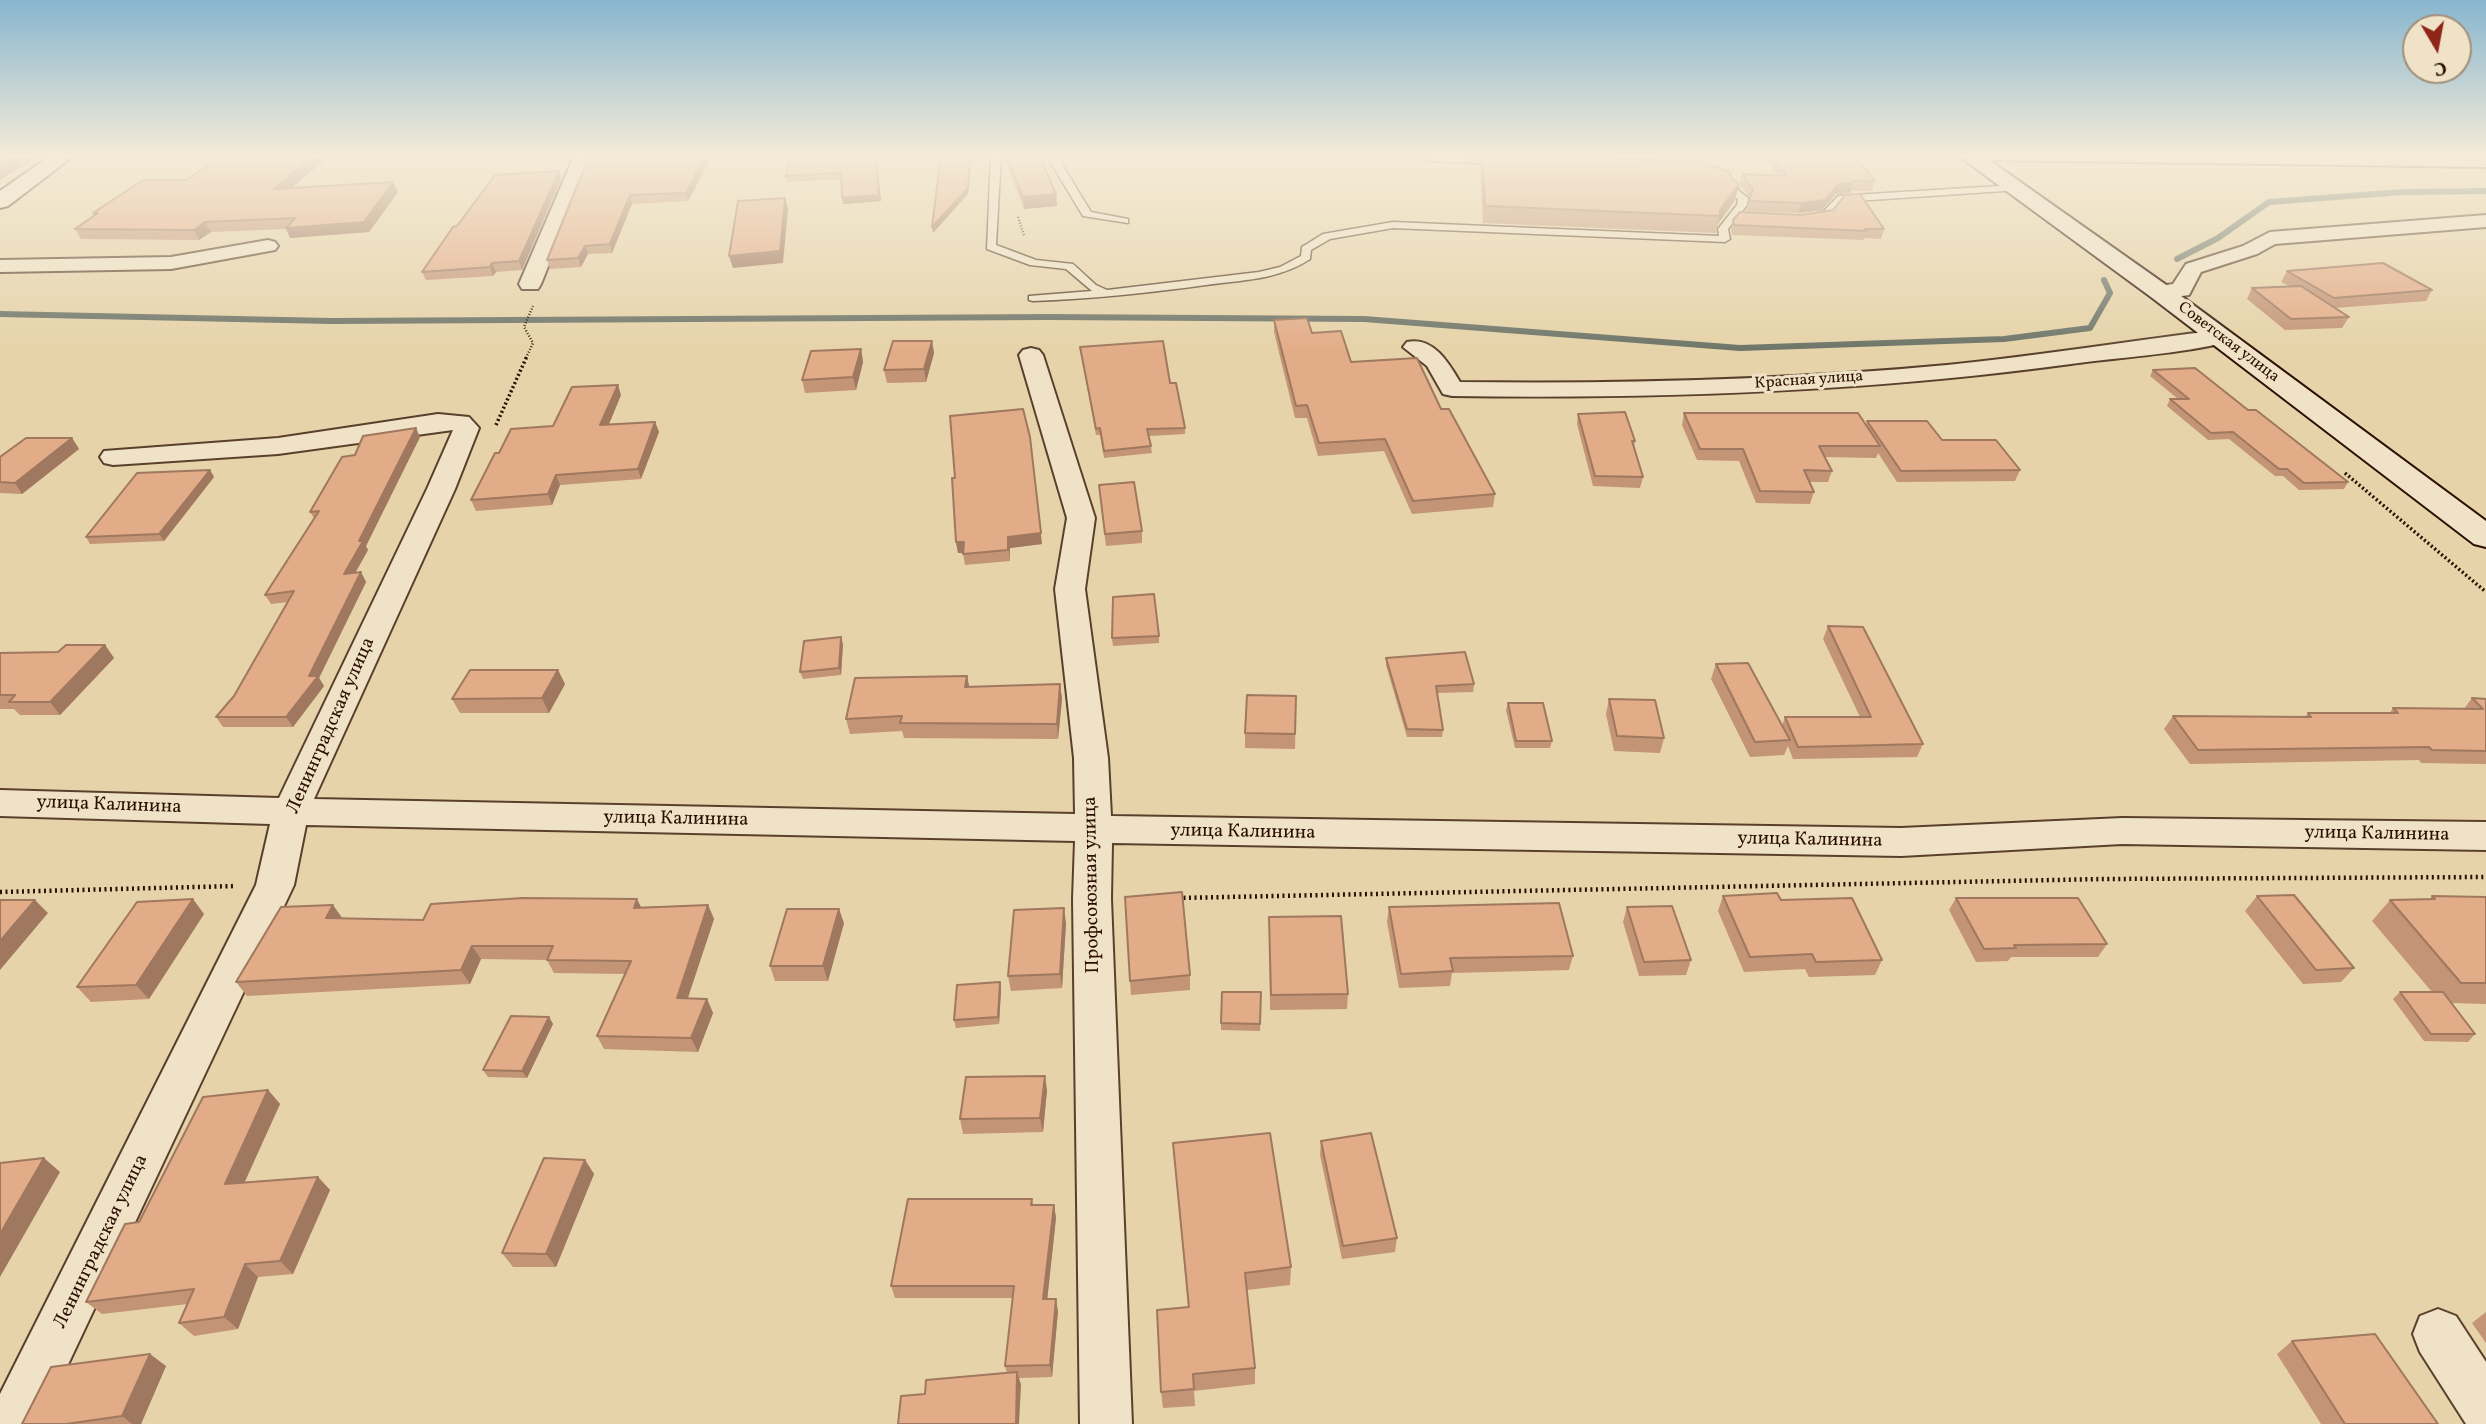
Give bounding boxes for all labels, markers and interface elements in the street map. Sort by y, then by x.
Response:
north arrow [2402,14,2472,84]
text: С [2432,54,2449,82]
street label: Советская улица [2173,299,2283,387]
street label: Красная улица [1754,368,1864,394]
street label: Ленинградская улица [283,634,381,818]
street label: улица Калинина [36,792,182,820]
street label: Профсоюзная улица [1080,796,1106,974]
street label: улица Калинина [603,807,749,833]
street label: улица Калинина [1170,820,1316,846]
street label: улица Калинина [2304,822,2450,848]
street label: улица Калинина [1737,828,1883,854]
street label: Ленинградская улица [50,1151,154,1333]

